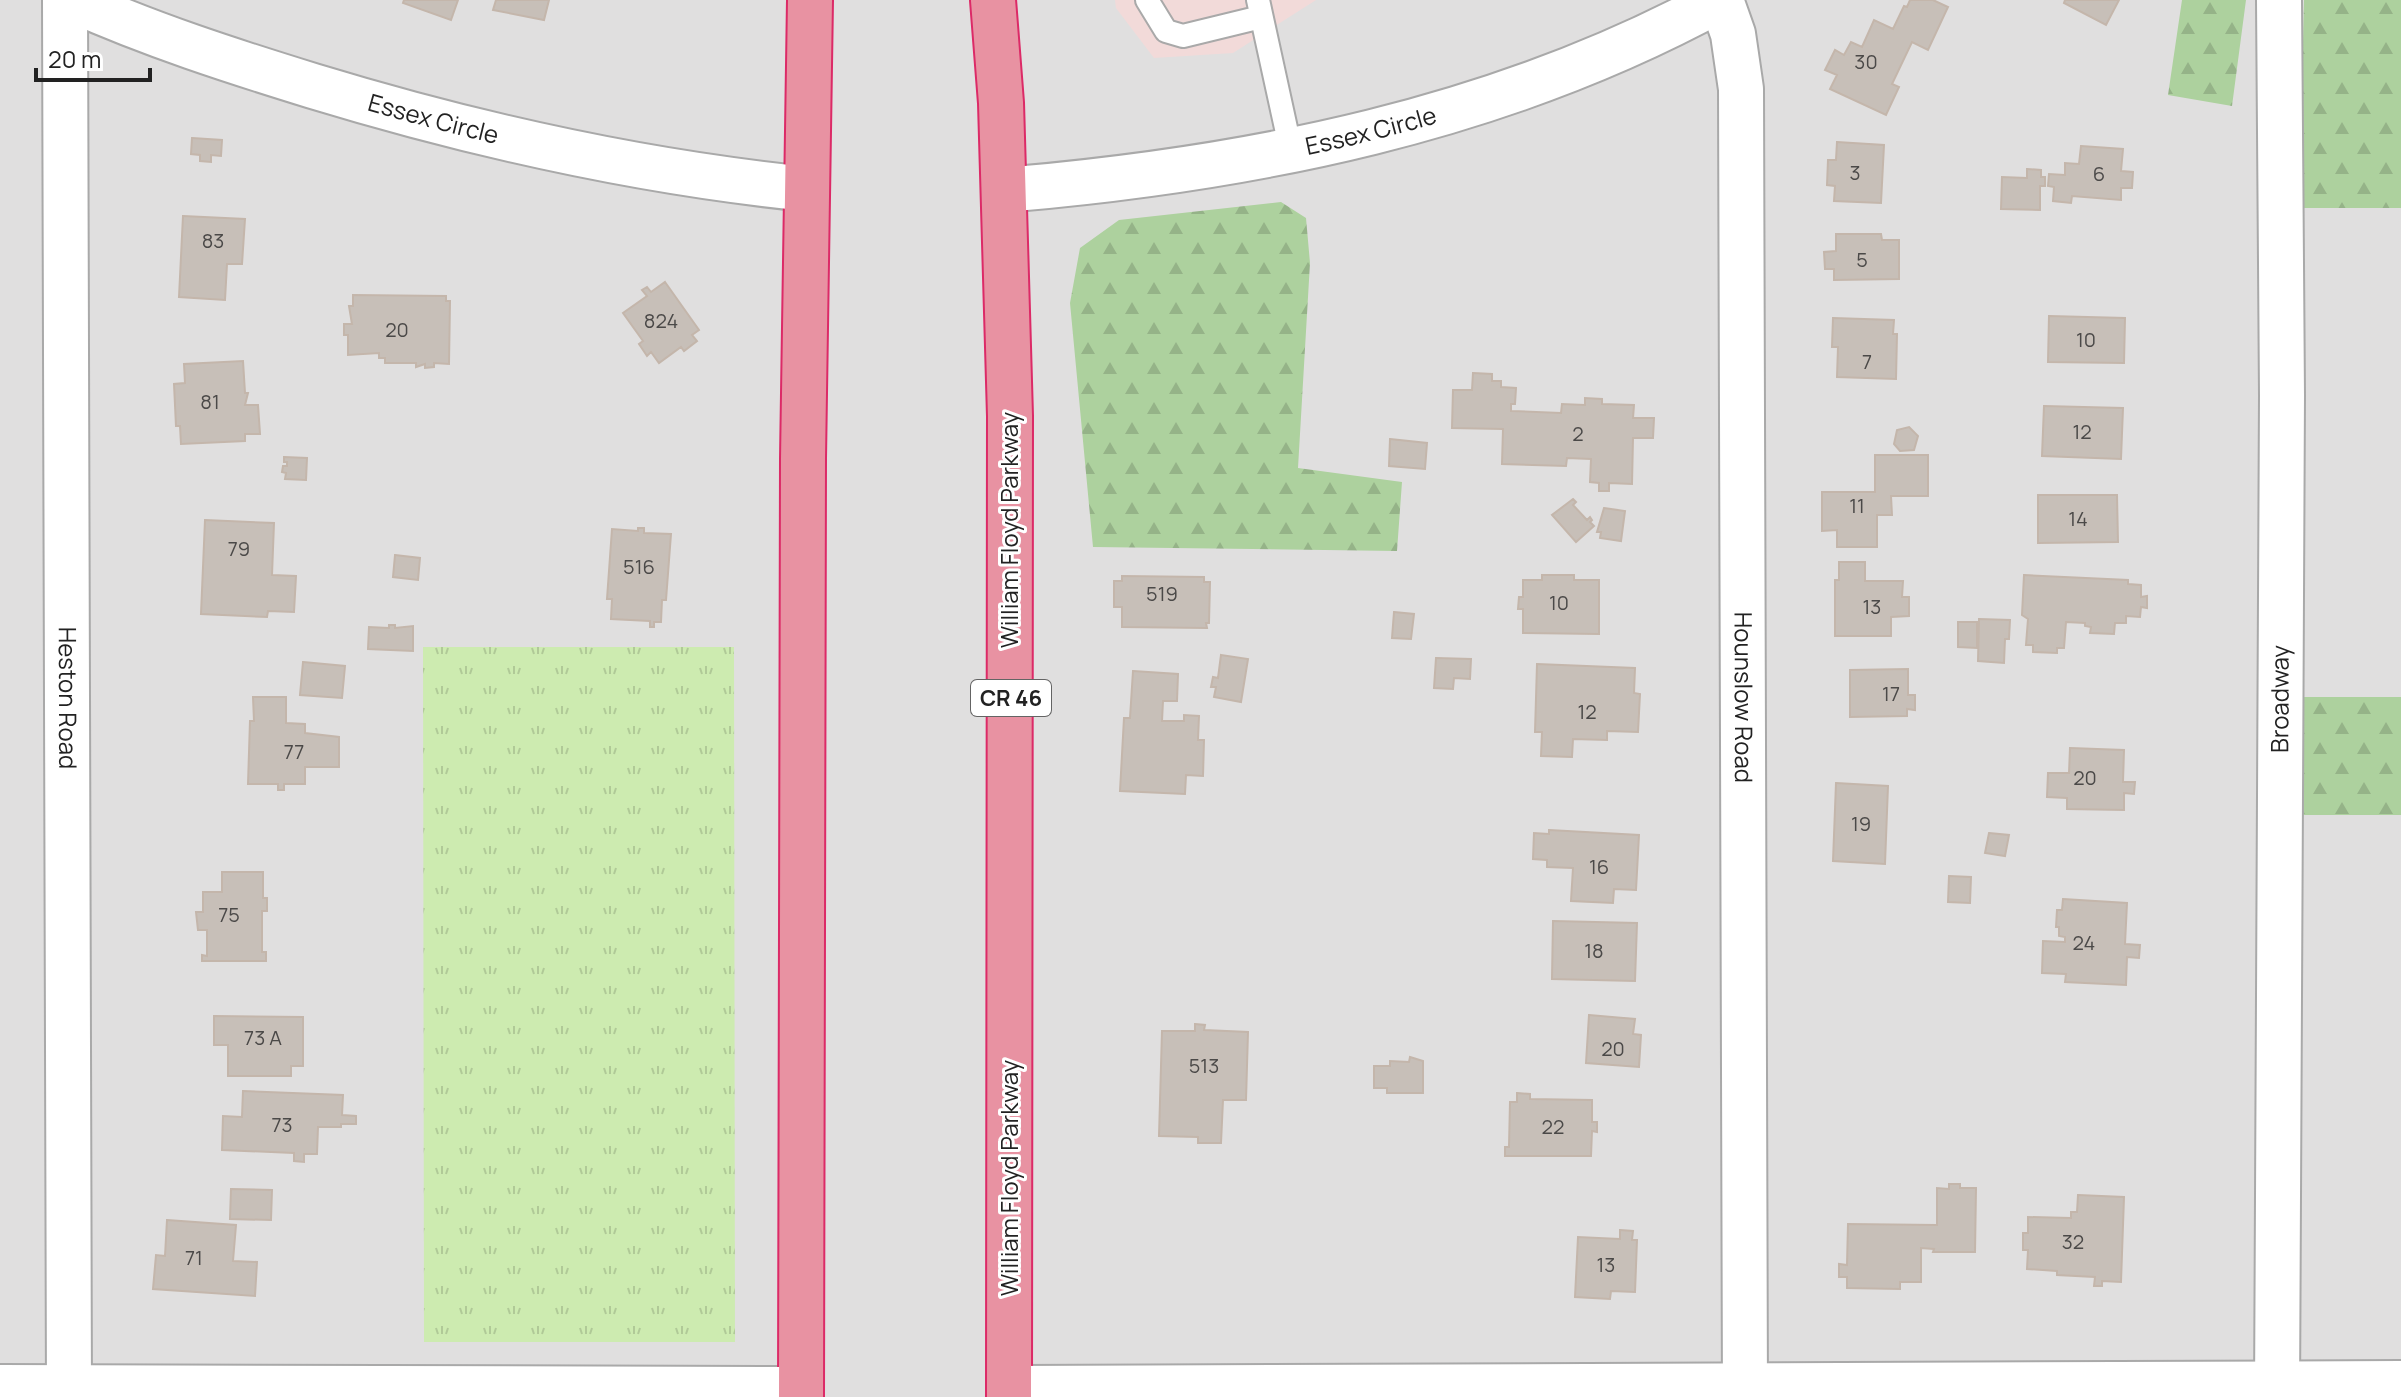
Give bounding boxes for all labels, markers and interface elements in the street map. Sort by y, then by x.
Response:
scale bar [36,32,150,82]
text: 20 m [48,42,101,75]
house number: 30 [1854,48,1878,75]
street label: Essex Circle [365,85,502,151]
street label: Essex Circle [1302,98,1440,162]
house number: 3 [1849,159,1861,186]
house number: 6 [2093,160,2105,187]
house number: 83 [202,227,224,254]
house number: 5 [1856,246,1868,273]
house number: 824 [644,307,678,334]
house number: 20 [385,316,409,343]
house number: 10 [2076,326,2096,353]
house number: 7 [1862,348,1872,375]
house number: 81 [200,388,220,415]
street label: William Floyd Parkway [992,412,1025,648]
house number: 12 [2072,418,2092,445]
house number: 2 [1572,420,1584,447]
house number: 11 [1849,492,1865,519]
house number: 14 [2068,505,2088,532]
house number: 79 [228,535,250,562]
house number: 516 [623,553,655,580]
house number: 519 [1146,580,1178,607]
house number: 10 [1549,589,1569,616]
house number: 13 [1863,593,1881,620]
street label: Hounslow Road [1728,612,1761,783]
street label: Heston Road [52,627,85,769]
street label: Broadway [2262,645,2296,753]
road number: CR 46 [971,680,1051,716]
house number: 17 [1882,680,1900,707]
house number: 12 [1577,698,1597,725]
house number: 77 [284,738,304,765]
house number: 20 [2073,764,2097,791]
house number: 19 [1851,810,1871,837]
house number: 16 [1589,853,1609,880]
house number: 75 [218,901,240,928]
house number: 24 [2073,929,2095,956]
house number: 18 [1584,937,1604,964]
house number: 73 A [244,1024,282,1051]
house number: 20 [1601,1035,1625,1062]
house number: 513 [1189,1052,1219,1079]
street label: William Floyd Parkway [992,1060,1025,1296]
house number: 73 [271,1111,293,1138]
house number: 22 [1542,1113,1564,1140]
house number: 32 [2062,1228,2084,1255]
house number: 71 [185,1244,203,1271]
house number: 13 [1597,1251,1615,1278]

